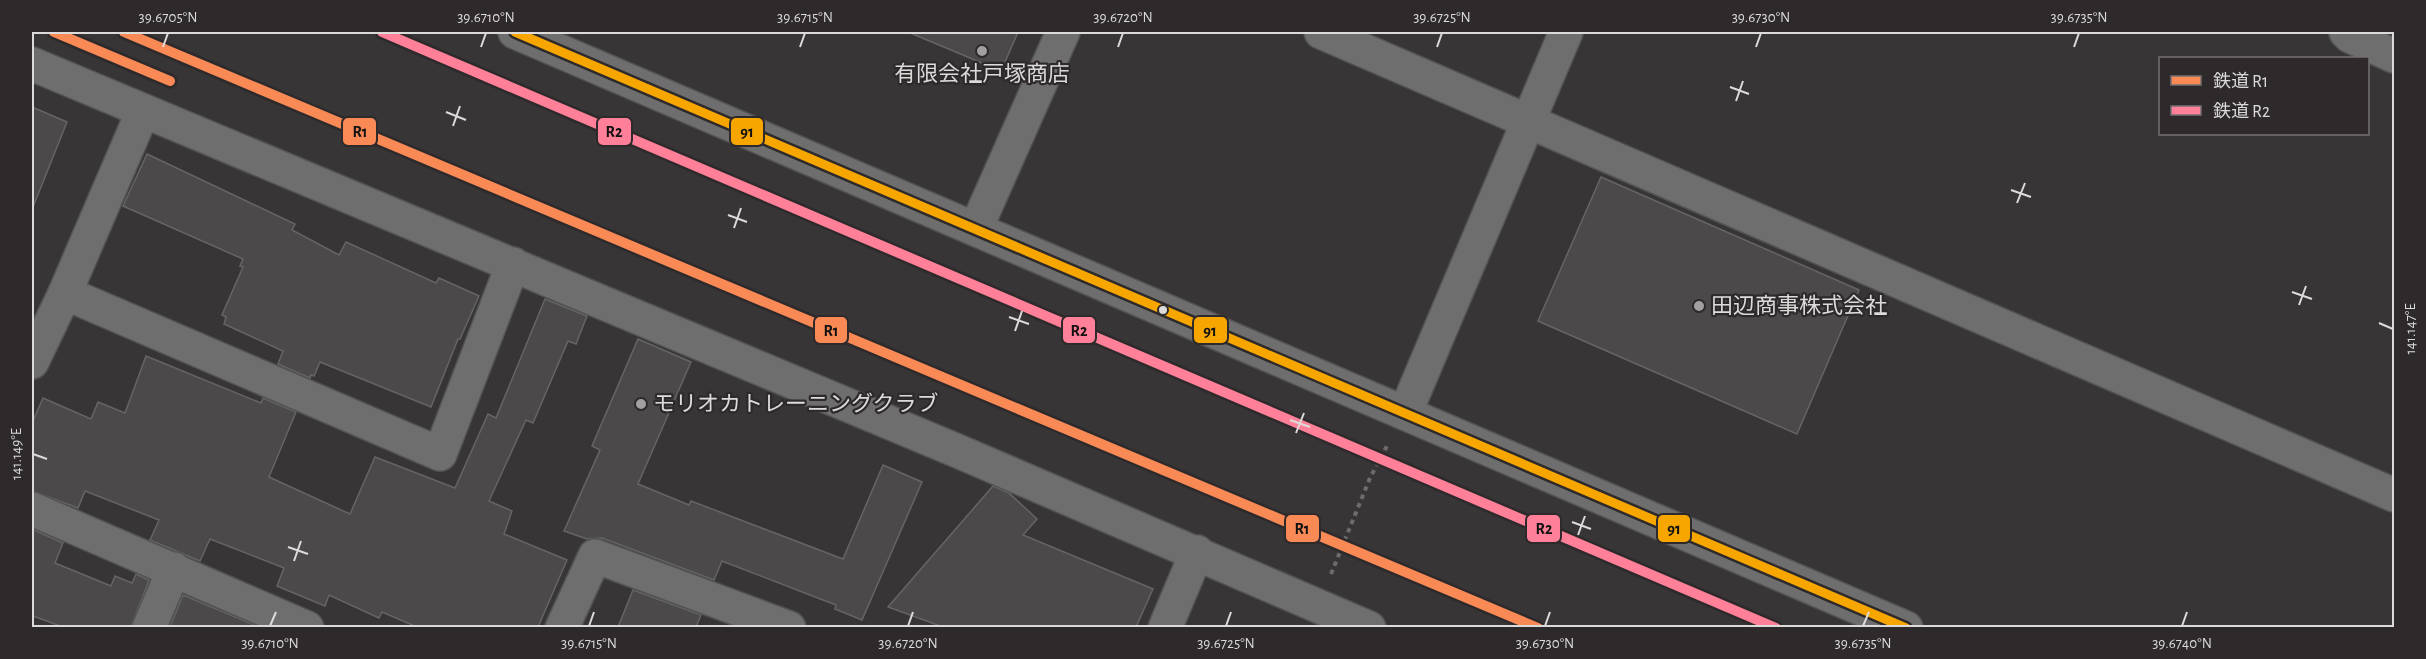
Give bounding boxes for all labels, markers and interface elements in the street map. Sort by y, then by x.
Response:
text: 39.6705°N [139,10,197,25]
text: 39.6710°N [457,10,515,25]
text: 39.6715°N [777,10,833,25]
text: 39.6720°N [1093,10,1153,25]
text: 39.6725°N [1413,10,1471,25]
text: 39.6730°N [1732,10,1790,25]
text: 39.6735°N [2050,10,2108,25]
marker: 有限会社戸塚商店 [975,44,989,58]
legend [2159,57,2369,135]
place label: 有限会社戸塚商店 [894,62,1070,85]
text: 鉄道 R1 [2213,71,2268,91]
text: 鉄道 R2 [2213,101,2270,121]
line badge: R1 [342,117,377,146]
line badge: R2 [597,117,632,146]
line badge: 91 [730,117,764,146]
text: R1 [352,124,368,140]
text: R2 [606,124,623,140]
text: 91 [740,124,754,140]
place label: 田辺商事株式会社 [1711,294,1887,317]
marker: 田辺商事株式会社 [1692,299,1706,313]
text: 141.147°E [2403,303,2418,355]
unlabelled marker [1157,304,1169,316]
line badge: R1 [814,316,848,344]
line badge: R2 [1062,316,1096,344]
line badge: 91 [1193,316,1228,344]
text: R1 [823,323,839,339]
text: R2 [1071,323,1088,339]
text: 91 [1203,323,1217,339]
place label: モリオカトレーニングクラブ [653,392,939,415]
marker: モリオカトレーニングクラブ [634,397,648,411]
text: 141.149°E [9,428,24,480]
line badge: R1 [1285,514,1320,543]
line badge: R2 [1526,514,1561,543]
line badge: 91 [1657,514,1691,543]
text: R1 [1294,521,1310,537]
text: R2 [1536,521,1553,537]
text: 91 [1667,521,1681,537]
text: 39.6710°N [241,636,299,651]
text: 39.6715°N [561,636,617,651]
text: 39.6720°N [878,636,938,651]
text: 39.6725°N [1197,636,1255,651]
text: 39.6730°N [1516,636,1574,651]
text: 39.6735°N [1834,636,1892,651]
text: 39.6740°N [2152,636,2212,651]

